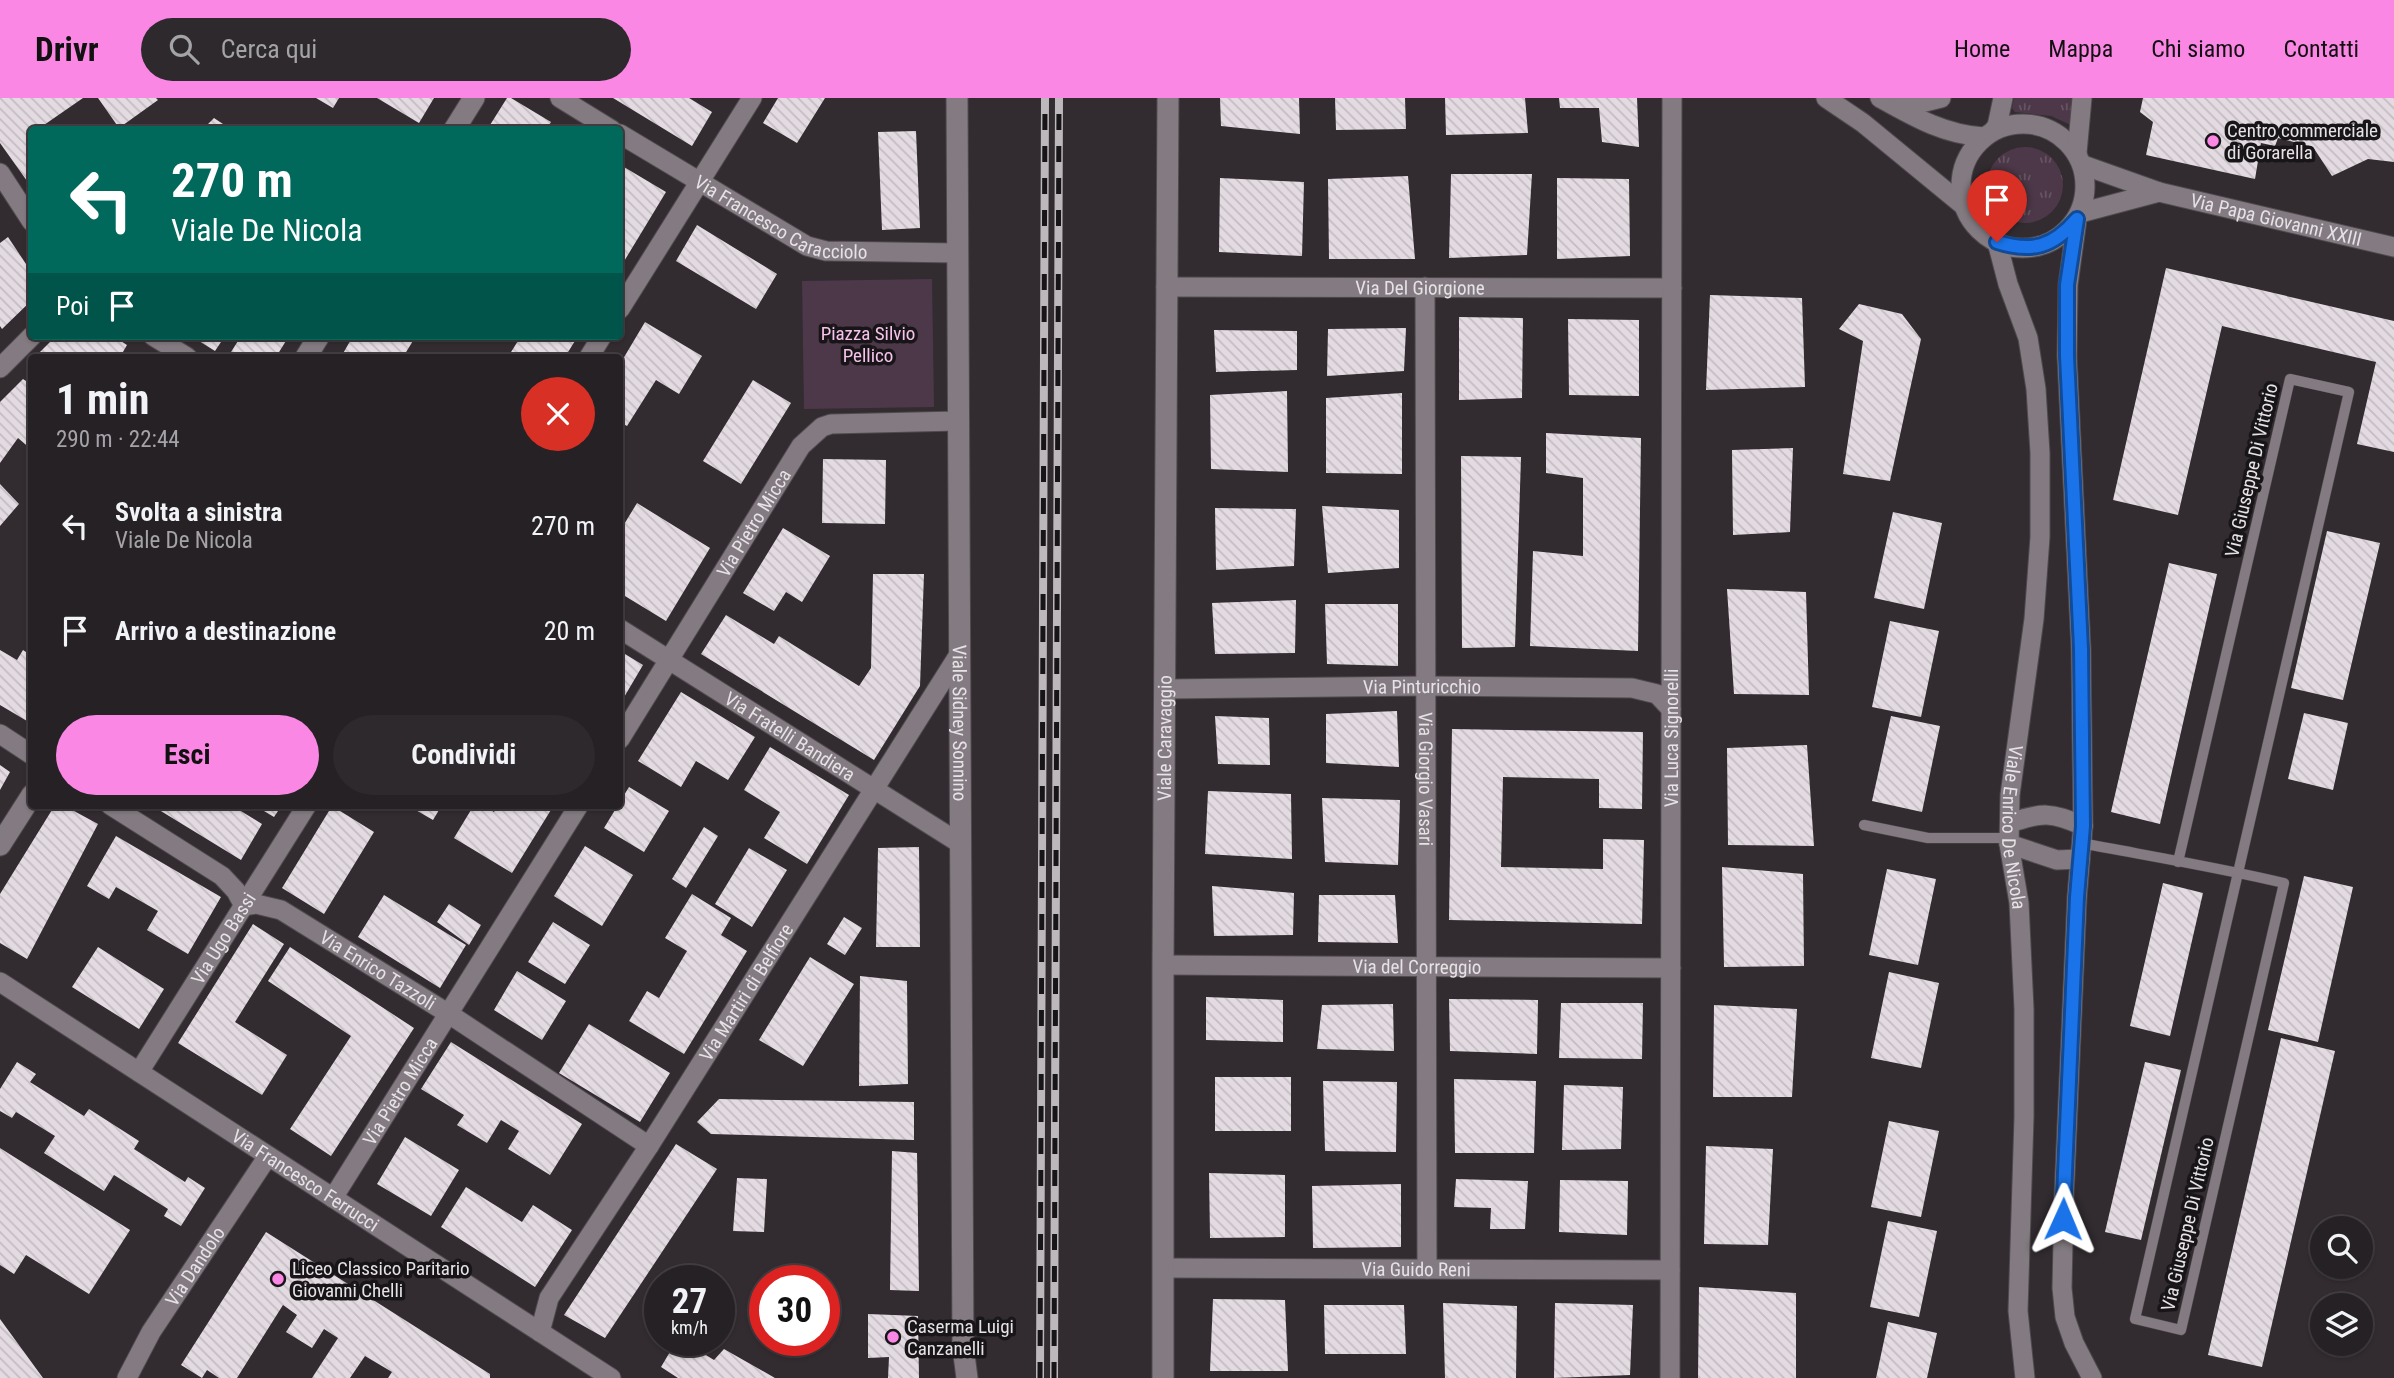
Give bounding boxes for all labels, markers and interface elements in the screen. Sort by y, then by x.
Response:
search box [141,18,631,81]
text: Drivr [35,30,99,69]
icon: search [165,30,203,68]
text: Cerca qui [221,34,317,64]
text: Home [1954,35,2010,63]
text: Mappa [2048,35,2113,63]
text: Chi siamo [2151,35,2245,63]
text: Contatti [2283,35,2359,63]
place label: Centro commerciale di Gorarella [2227,119,2378,164]
marker: Centro commerciale di Gorarella [2205,133,2221,149]
text: 270 m [171,152,293,209]
icon: left [56,154,147,245]
street label: Via Francesco Caracciolo [690,170,868,264]
pin [1967,170,2027,242]
icon: arrive [1978,181,2016,219]
street label: Via Papa Giovanni XXIII [2188,189,2364,251]
text: Viale De Nicola [171,211,363,249]
street label: Via Del Giorgione [1355,276,1485,300]
icon: arrive [103,287,141,325]
text: Poi [56,291,89,321]
park label: Piazza Silvio Pellico [821,322,915,367]
text: 1 min [56,375,149,424]
button: close [521,377,595,451]
street label: Via Giuseppe Di Vittorio [2220,381,2283,559]
text: 290 m · 22:44 [56,426,180,453]
street label: Via Pietro Micca [712,465,796,581]
text: Svolta a sinistra [115,497,282,527]
icon: left [56,507,94,545]
text: 270 m [531,511,595,541]
text: Viale De Nicola [115,527,253,554]
icon: arrive [56,612,94,650]
text: Arrivo a destinazione [115,616,336,646]
text: 20 m [544,616,595,646]
street label: Viale Sidney Sonnino [948,645,971,801]
street label: Via Luca Signorelli [1660,669,1683,807]
street label: Viale Caravaggio [1153,675,1177,801]
street label: Via Pinturicchio [1363,675,1481,699]
street label: Via Fratelli Bandiera [720,687,859,786]
street label: Via Giorgio Vasari [1414,712,1437,846]
button: Esci [56,715,319,795]
button: Condividi [333,715,595,795]
street label: Viale Enrico De Nicola [1997,744,2030,910]
street label: Via Ugo Bassi [186,889,261,989]
street label: Via Martiri di Belfiore [695,919,798,1065]
street label: Via Enrico Tazzoli [315,926,440,1015]
street label: Via del Correggio [1352,955,1482,979]
street label: Via Pietro Micca [358,1033,443,1150]
street label: Via Francesco Ferrucci [227,1124,383,1236]
street label: Via Giuseppe Di Vittorio [2156,1135,2219,1313]
position arrow [2026,1182,2100,1256]
map controls [2310,1216,2373,1356]
button: search [2310,1216,2373,1279]
street label: Via Dandolo [161,1222,230,1310]
place label: Liceo Classico Paritario Giovanni Chelli [292,1257,470,1302]
street label: Via Guido Reni [1361,1258,1471,1281]
speed limit sign: 30 [749,1265,840,1356]
marker: Liceo Classico Paritario Giovanni Chelli [270,1271,286,1287]
text: 27 [672,1281,707,1322]
button: layers [2310,1293,2373,1356]
place label: Caserma Luigi Canzanelli [907,1315,1014,1360]
text: km/h [671,1317,708,1338]
marker: Caserma Luigi Canzanelli [885,1329,901,1345]

